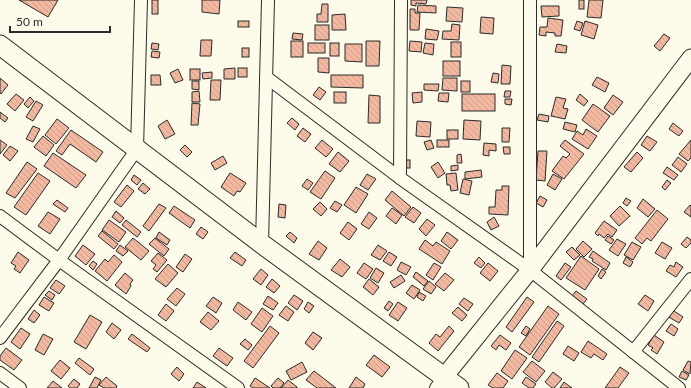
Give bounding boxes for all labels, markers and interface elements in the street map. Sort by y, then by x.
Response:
scale bar [10,8,110,34]
text: 50 m [16,14,43,29]

